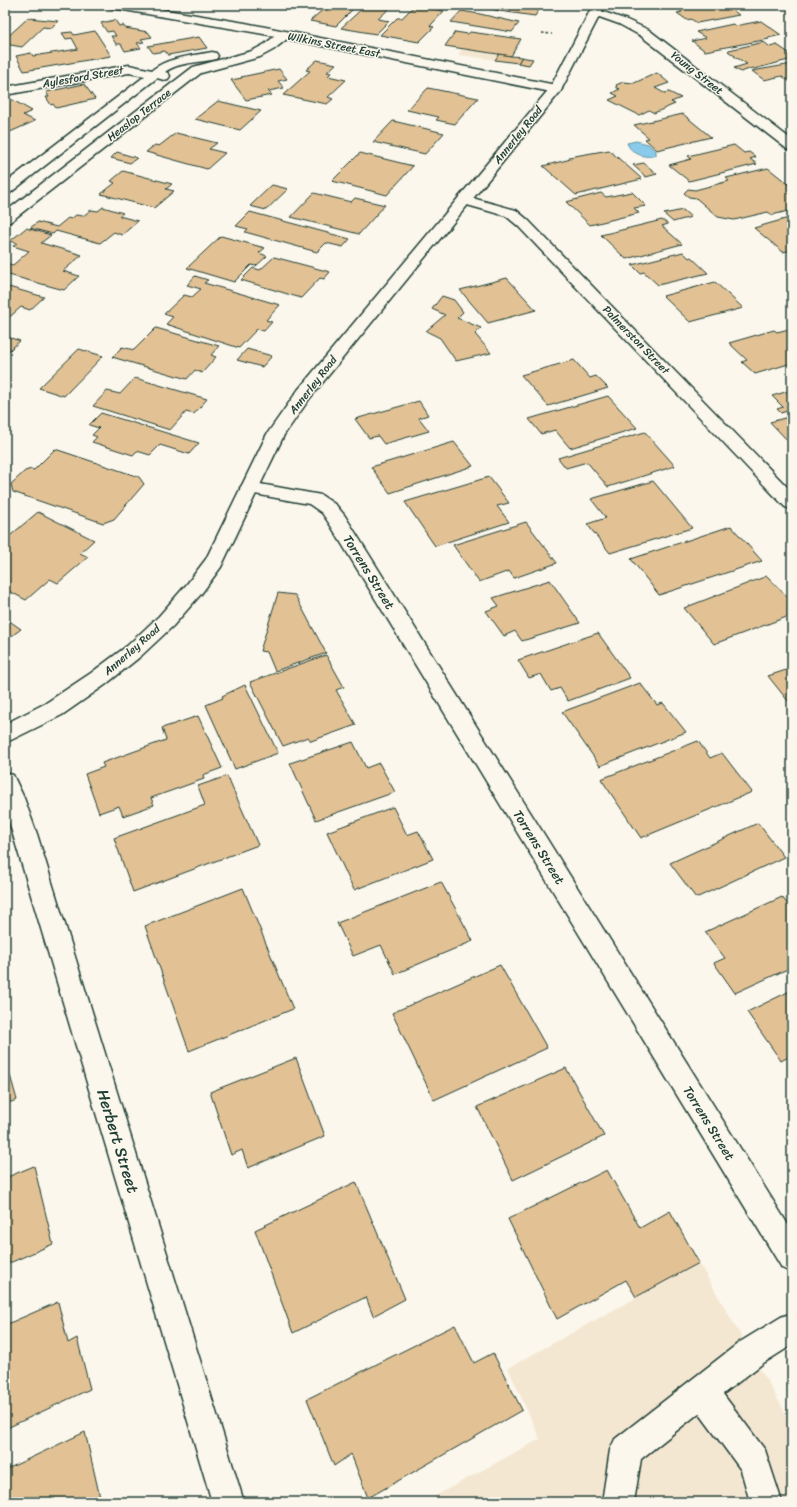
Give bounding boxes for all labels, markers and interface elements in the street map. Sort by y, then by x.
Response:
street label: Wilkins Street East [286,27,382,63]
street label: Young Street [666,46,728,100]
street label: Aylesford Street [40,60,125,94]
street label: Heaslop Terrace [103,83,176,146]
street label: Annerley Road [488,101,548,169]
street label: Palmerston Street [598,301,675,379]
street label: Annerley Road [283,351,343,419]
street label: Torrens Street [337,530,401,614]
street label: Annerley Road [99,619,166,681]
street label: Torrens Street [507,805,571,889]
street label: Torrens Street [677,1081,741,1165]
street label: Herbert Street [88,1085,148,1197]

